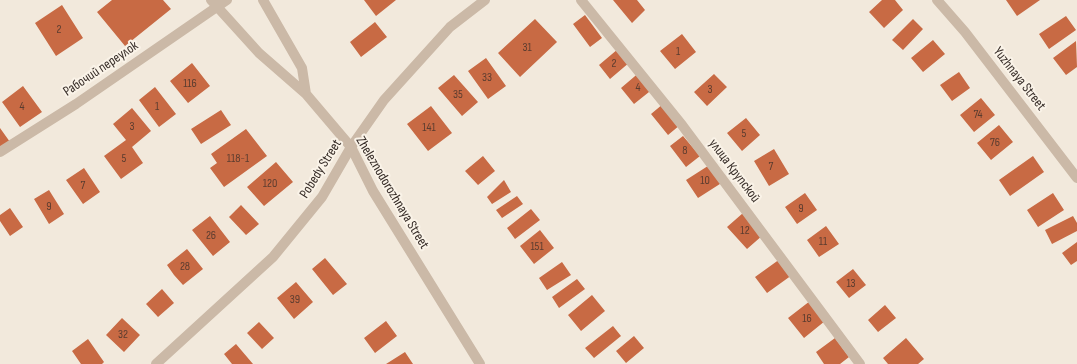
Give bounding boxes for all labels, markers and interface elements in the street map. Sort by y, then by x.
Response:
house number: 2 [57,23,61,37]
street label: Рабочий переулок [60,38,142,100]
house number: 31 [522,41,532,55]
street label: Yuzhnaya Street [989,44,1049,114]
house number: 1 [676,45,680,59]
house number: 2 [612,57,616,71]
house number: 33 [482,71,492,85]
house number: 116 [183,77,197,91]
house number: 4 [635,81,641,95]
house number: 3 [707,83,713,97]
house number: 35 [453,88,463,102]
house number: 4 [19,100,25,114]
house number: 1 [155,100,159,114]
house number: 74 [973,108,983,122]
house number: 3 [129,120,135,134]
house number: 141 [422,121,436,135]
house number: 5 [742,127,746,141]
street label: Zheleznodorozhnaya Street [352,134,432,252]
street label: Pobedy Street [296,136,346,202]
street label: улица Крупской [705,136,763,206]
house number: 76 [990,136,1000,150]
house number: 8 [682,144,688,158]
house number: 5 [122,152,126,166]
house number: 118-1 [227,152,249,166]
house number: 7 [769,160,773,174]
house number: 10 [700,174,710,188]
house number: 120 [263,177,277,191]
house number: 7 [81,179,85,193]
house number: 9 [46,200,52,214]
house number: 9 [798,202,804,216]
house number: 12 [740,224,750,238]
house number: 26 [206,229,216,243]
house number: 11 [819,235,827,249]
house number: 151 [530,240,544,254]
house number: 28 [180,260,190,274]
house number: 13 [846,277,856,291]
house number: 39 [290,293,300,307]
house number: 16 [802,312,812,326]
house number: 32 [118,328,128,342]

